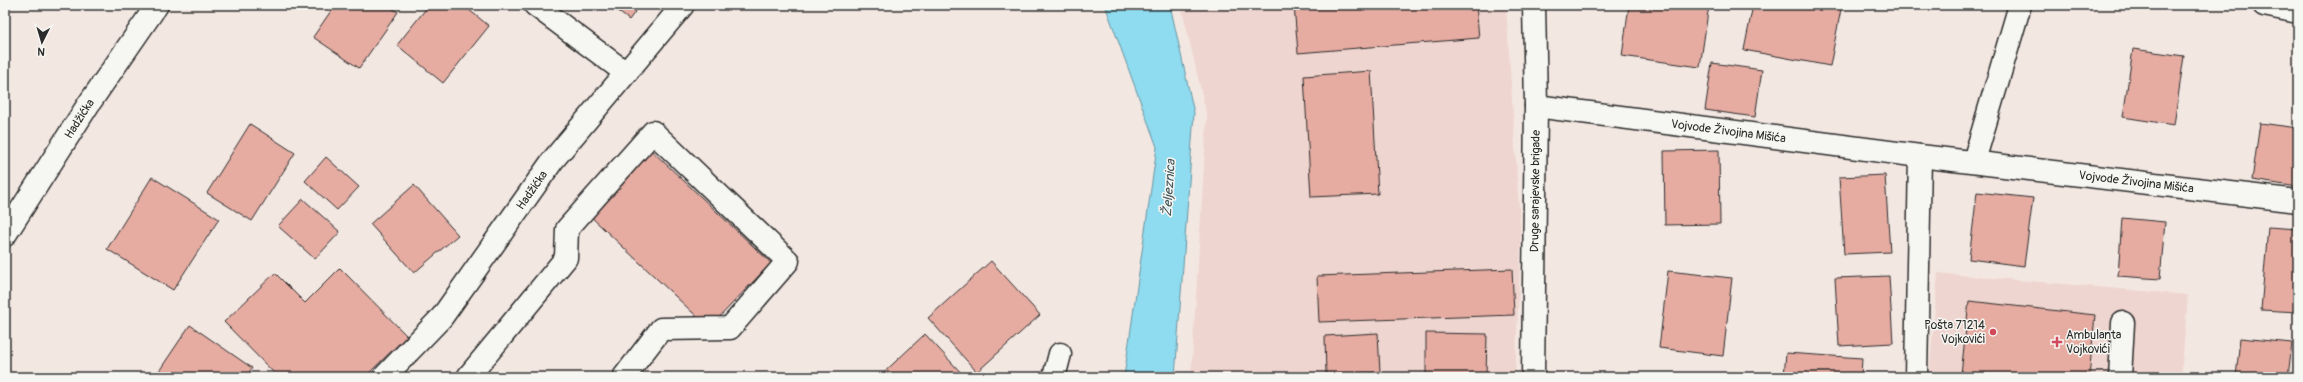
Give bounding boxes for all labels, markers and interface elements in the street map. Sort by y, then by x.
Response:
north arrow [22,22,62,62]
text: N [36,45,45,58]
street label: Hadžićka [61,96,98,141]
street label: Vojvode Živojina Mišića [1670,116,1787,146]
street label: Druge sarajevske brigade [1527,130,1543,252]
water label: Željeznica [1159,158,1179,217]
street label: Hadžićka [513,167,551,212]
street label: Vojvode Živojina Mišića [2078,167,2195,196]
place label: Pošta 71214 Vojkovići [1924,318,1985,347]
marker: Pošta 71214 Vojkovići [1988,327,1998,337]
place label: Ambulanta Vojkovići [2066,328,2122,357]
marker: Ambulanta Vojkovići [2051,336,2063,348]

